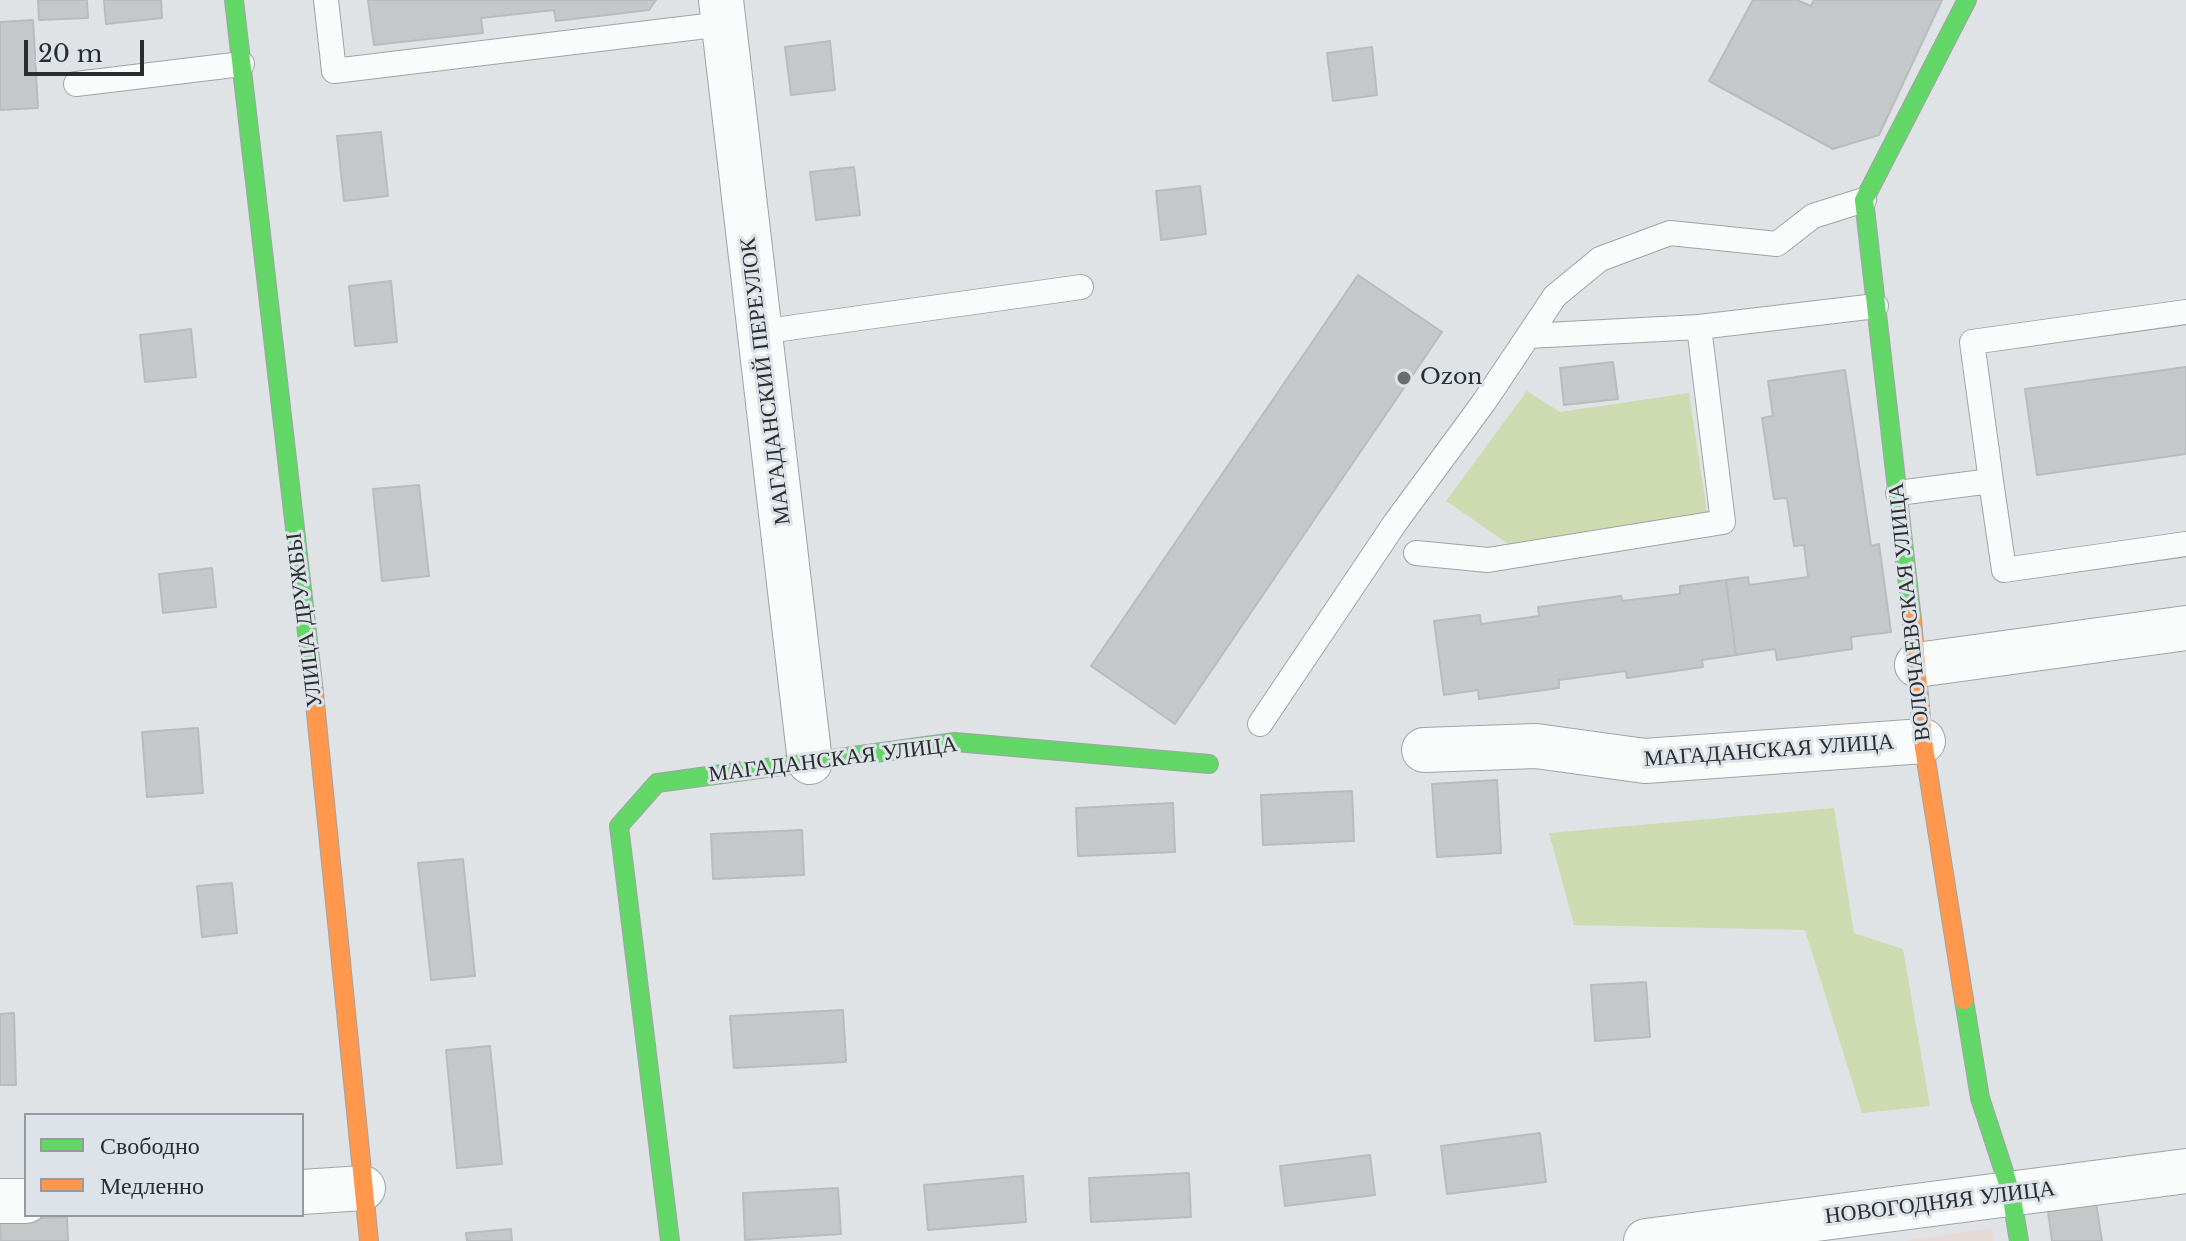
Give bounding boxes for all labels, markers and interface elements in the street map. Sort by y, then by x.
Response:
scale bar [28,24,148,74]
text: 20 m [38,39,103,68]
street label: МАГАДАНСКИЙ ПЕРЕУЛОК [735,236,797,526]
place label: Ozon [1420,365,1482,391]
marker: Ozon [1395,369,1413,387]
street label: ВОЛОЧАЕВСКАЯ УЛИЦА [1883,481,1937,743]
street label: УЛИЦА ДРУЖБЫ [281,531,329,709]
street label: МАГАДАНСКАЯ УЛИЦА [1643,729,1895,773]
street label: МАГАДАНСКАЯ УЛИЦА [707,732,959,788]
legend [24,1113,304,1217]
text: Свободно [100,1131,200,1160]
text: Медленно [100,1171,204,1200]
street label: НОВОГОДНЯЯ УЛИЦА [1823,1176,2057,1230]

